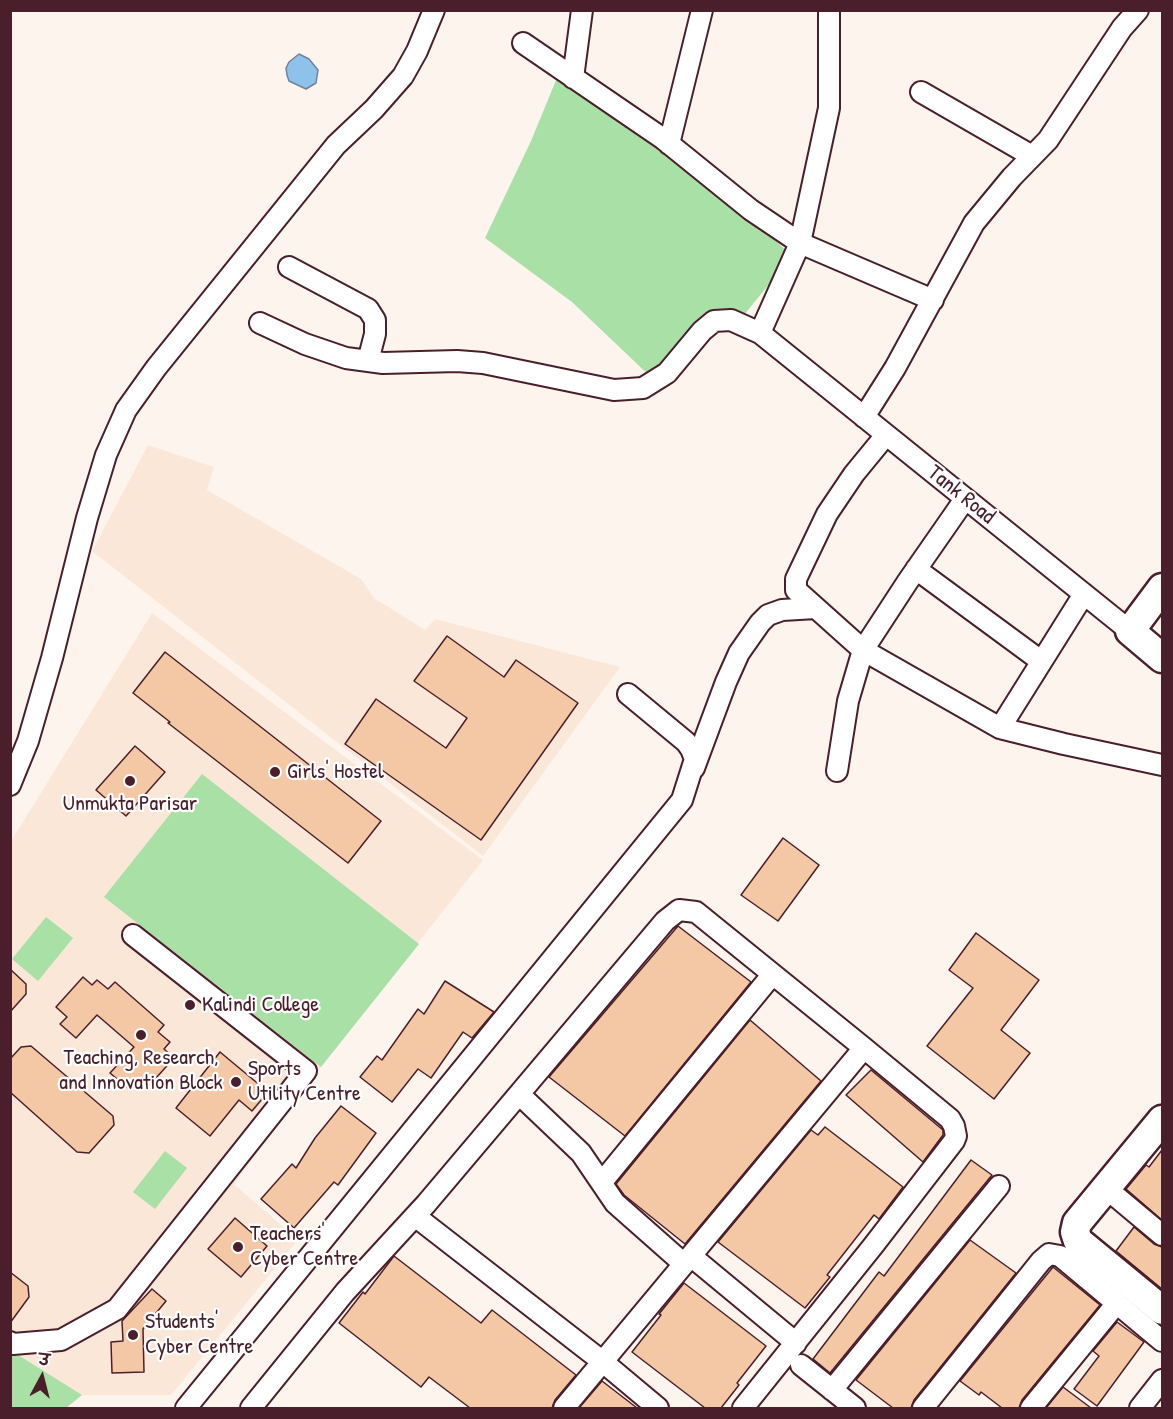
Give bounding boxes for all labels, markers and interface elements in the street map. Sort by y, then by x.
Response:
street label: Tank Road [922,460,1000,530]
place label: Girls' Hostel [287,759,384,785]
marker: Girls' Hostel [268,765,282,779]
marker: Unmukta Parisar [123,774,137,788]
place label: Unmukta Parisar [63,791,197,817]
place label: Kalindi College [202,992,319,1018]
marker: Kalindi College [183,998,197,1012]
marker: Teaching, Research, and Innovation Block [134,1028,148,1042]
place label: Teaching, Research, and Innovation Block [59,1045,223,1096]
place label: Sports Utility Centre [248,1056,361,1108]
marker: Sports Utility Centre [229,1075,243,1089]
place label: Teachers' Cyber Centre [250,1221,358,1272]
marker: Teachers' Cyber Centre [231,1240,245,1254]
place label: Students' Cyber Centre [145,1309,253,1360]
marker: Students' Cyber Centre [126,1328,140,1342]
north arrow [12,1347,72,1407]
text: उ [38,1348,51,1371]

